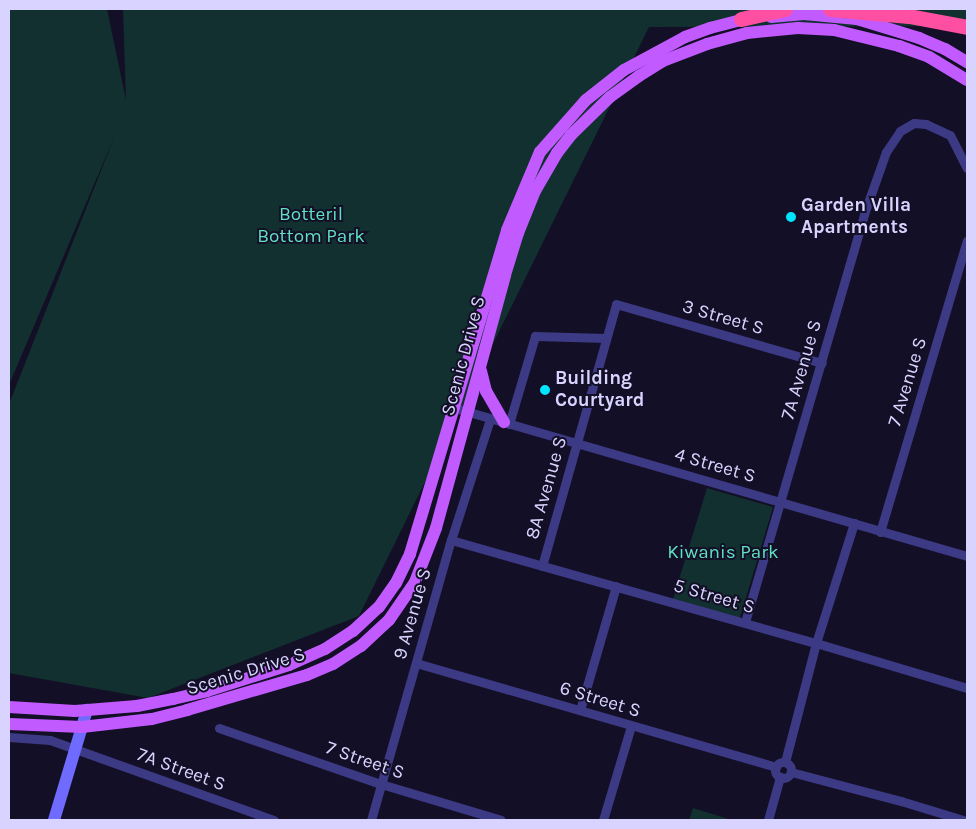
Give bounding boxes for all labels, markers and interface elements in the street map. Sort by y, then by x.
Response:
place label: Garden Villa Apartments [801,195,911,239]
park label: Botteril Bottom Park [257,204,365,248]
marker: Garden Villa Apartments [785,211,797,223]
street label: Scenic Drive S [437,294,491,418]
street label: 3 Street S [680,295,766,341]
street label: 7A Avenue S [777,317,827,423]
street label: 7 Avenue S [884,335,932,429]
place label: Building Courtyard [555,368,644,412]
marker: Building Courtyard [539,384,551,396]
street label: 8A Avenue S [521,434,573,542]
street label: 4 Street S [672,444,758,488]
park label: Kiwanis Park [667,542,779,564]
street label: 9 Avenue S [389,566,437,662]
street label: 5 Street S [671,575,757,619]
street label: Scenic Drive S [184,643,308,701]
street label: 6 Street S [557,677,643,723]
street label: 7 Street S [323,737,407,785]
street label: 7A Street S [134,743,228,797]

